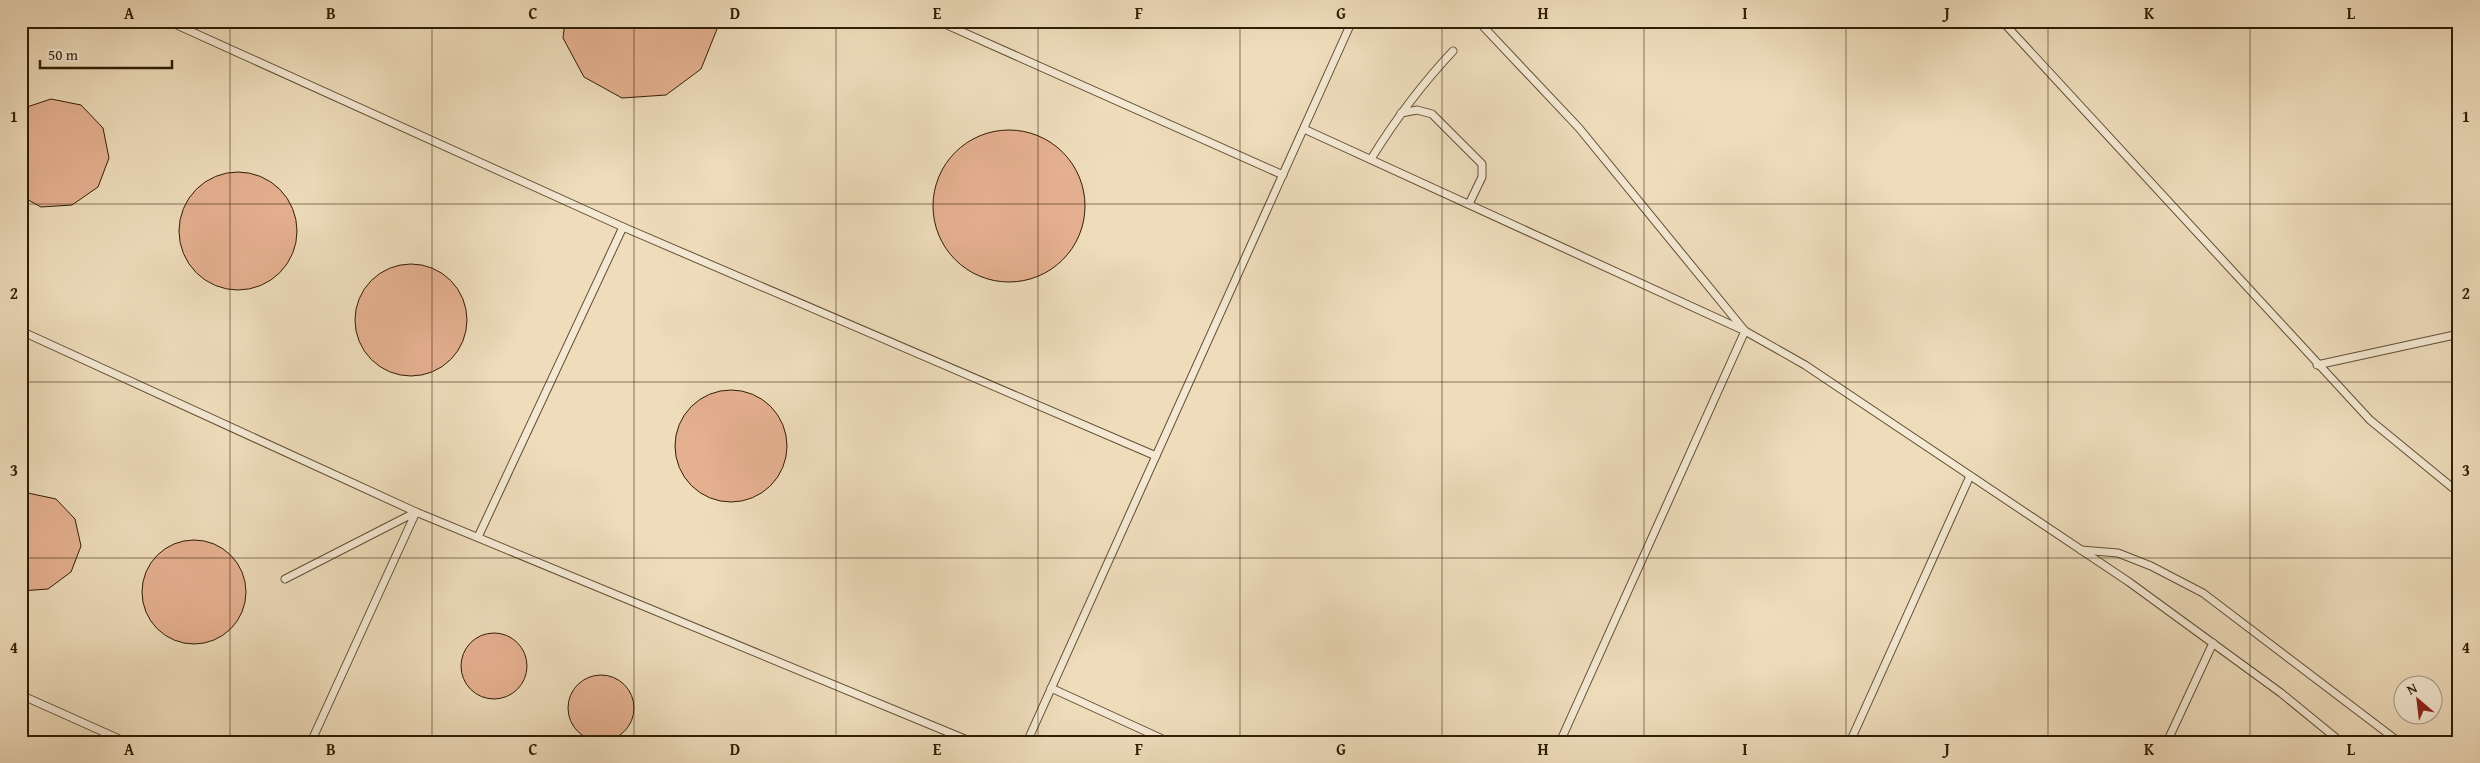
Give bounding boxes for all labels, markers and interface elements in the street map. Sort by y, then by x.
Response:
text: A [124,1,135,25]
text: B [326,1,336,25]
text: C [528,1,538,25]
text: D [730,1,740,25]
text: E [933,1,942,25]
text: F [1135,1,1143,25]
text: G [1336,1,1346,25]
text: H [1537,1,1549,25]
text: I [1742,1,1748,25]
text: J [1941,1,1950,25]
text: K [2144,1,2155,25]
text: L [2347,1,2356,25]
scale bar [40,38,172,70]
text: 50 m [48,44,79,65]
text: 1 [10,104,18,128]
text: 1 [2462,104,2470,128]
text: 2 [10,281,18,305]
text: 2 [2462,281,2470,305]
text: 3 [10,458,18,482]
text: 3 [2462,458,2470,482]
text: 4 [10,635,18,659]
text: 4 [2462,635,2470,659]
north arrow [2392,676,2442,726]
text: N [2403,677,2421,700]
text: A [124,737,135,761]
text: B [326,737,336,761]
text: C [528,737,538,761]
text: D [730,737,740,761]
text: E [933,737,942,761]
text: F [1135,737,1143,761]
text: G [1336,737,1346,761]
text: H [1537,737,1549,761]
text: I [1742,737,1748,761]
text: J [1941,737,1950,761]
text: K [2144,737,2155,761]
text: L [2347,737,2356,761]

